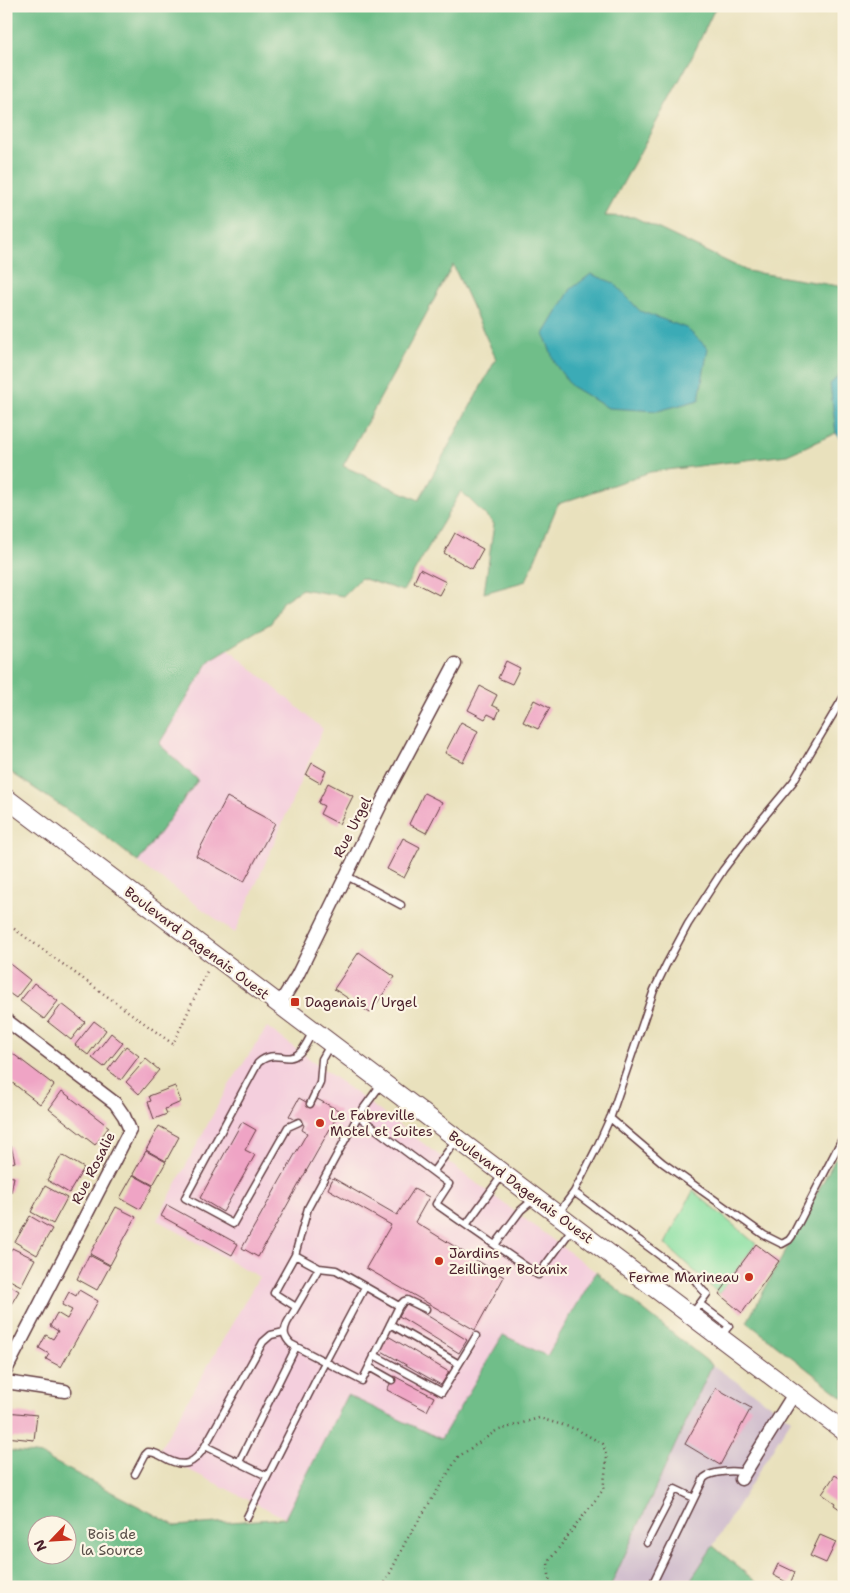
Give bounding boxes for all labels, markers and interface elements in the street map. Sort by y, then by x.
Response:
street label: Rue Urgel [329,793,375,860]
street label: Boulevard Dagenais Ouest [121,883,273,1003]
place label: Dagenais / Urgel [305,993,418,1011]
marker: Dagenais / Urgel [289,996,301,1008]
place label: Le Fabreville Motel et Suites [330,1106,433,1140]
marker: Le Fabreville Motel et Suites [314,1117,326,1129]
street label: Boulevard Dagenais Ouest [445,1127,597,1247]
street label: Rue Rosalie [67,1129,119,1207]
place label: Jardins Zeillinger Botanix [449,1244,567,1278]
marker: Jardins Zeillinger Botanix [433,1255,445,1267]
place label: Ferme Marineau [629,1268,739,1286]
marker: Ferme Marineau [743,1271,755,1283]
north arrow [28,1516,78,1566]
park label: Bois de la Source [81,1525,143,1559]
text: N [30,1537,51,1554]

